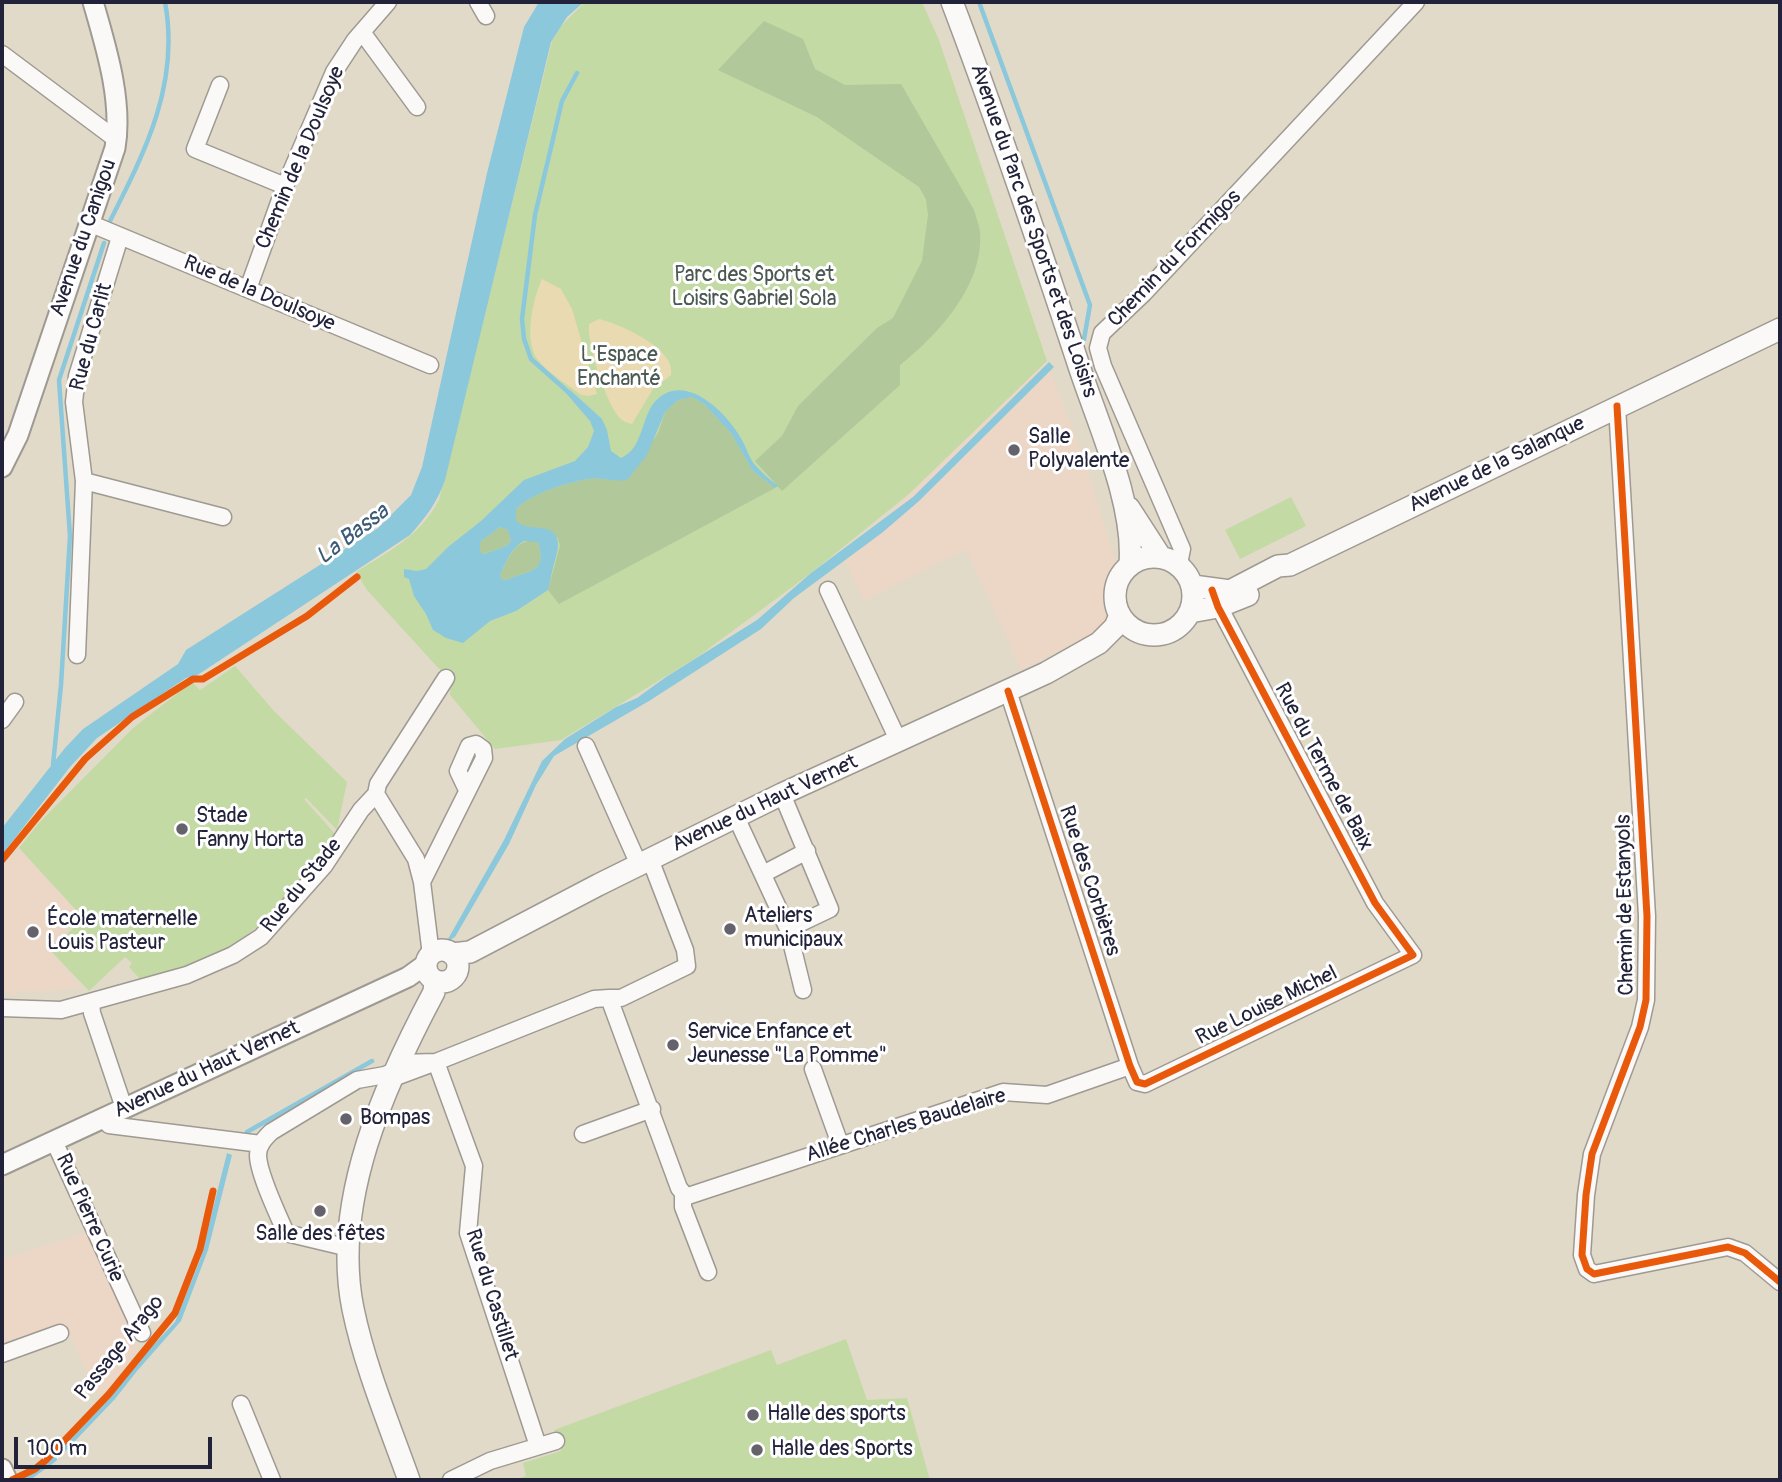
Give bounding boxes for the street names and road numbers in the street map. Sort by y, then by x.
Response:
street label: Avenue du Parc des Sports et des Loisirs [964,61,1102,401]
street label: Chemin de la Doulsoye [251,63,351,253]
street label: Avenue du Canigou [45,156,123,320]
street label: Chemin du Formigos [1103,185,1247,333]
street label: Rue de la Doulsoye [179,251,339,337]
street label: Rue du Carlit [66,280,118,394]
street label: Avenue de la Salanque [1405,411,1589,519]
street label: Rue du Terme de Baix [1268,679,1378,855]
street label: Avenue du Haut Vernet [668,750,862,858]
street label: Rue des Corbières [1053,803,1125,959]
street label: Chemin de Estanyols [1612,814,1640,996]
street label: Rue du Stade [256,834,348,938]
street label: Rue Louise Michel [1192,961,1342,1051]
street label: Avenue du Haut Vernet [110,1016,304,1124]
street label: Allée Charles Baudelaire [803,1084,1009,1168]
street label: Rue Pierre Curie [49,1150,129,1286]
street label: Rue du Castillet [459,1226,523,1364]
street label: Passage Arago [70,1291,170,1405]

